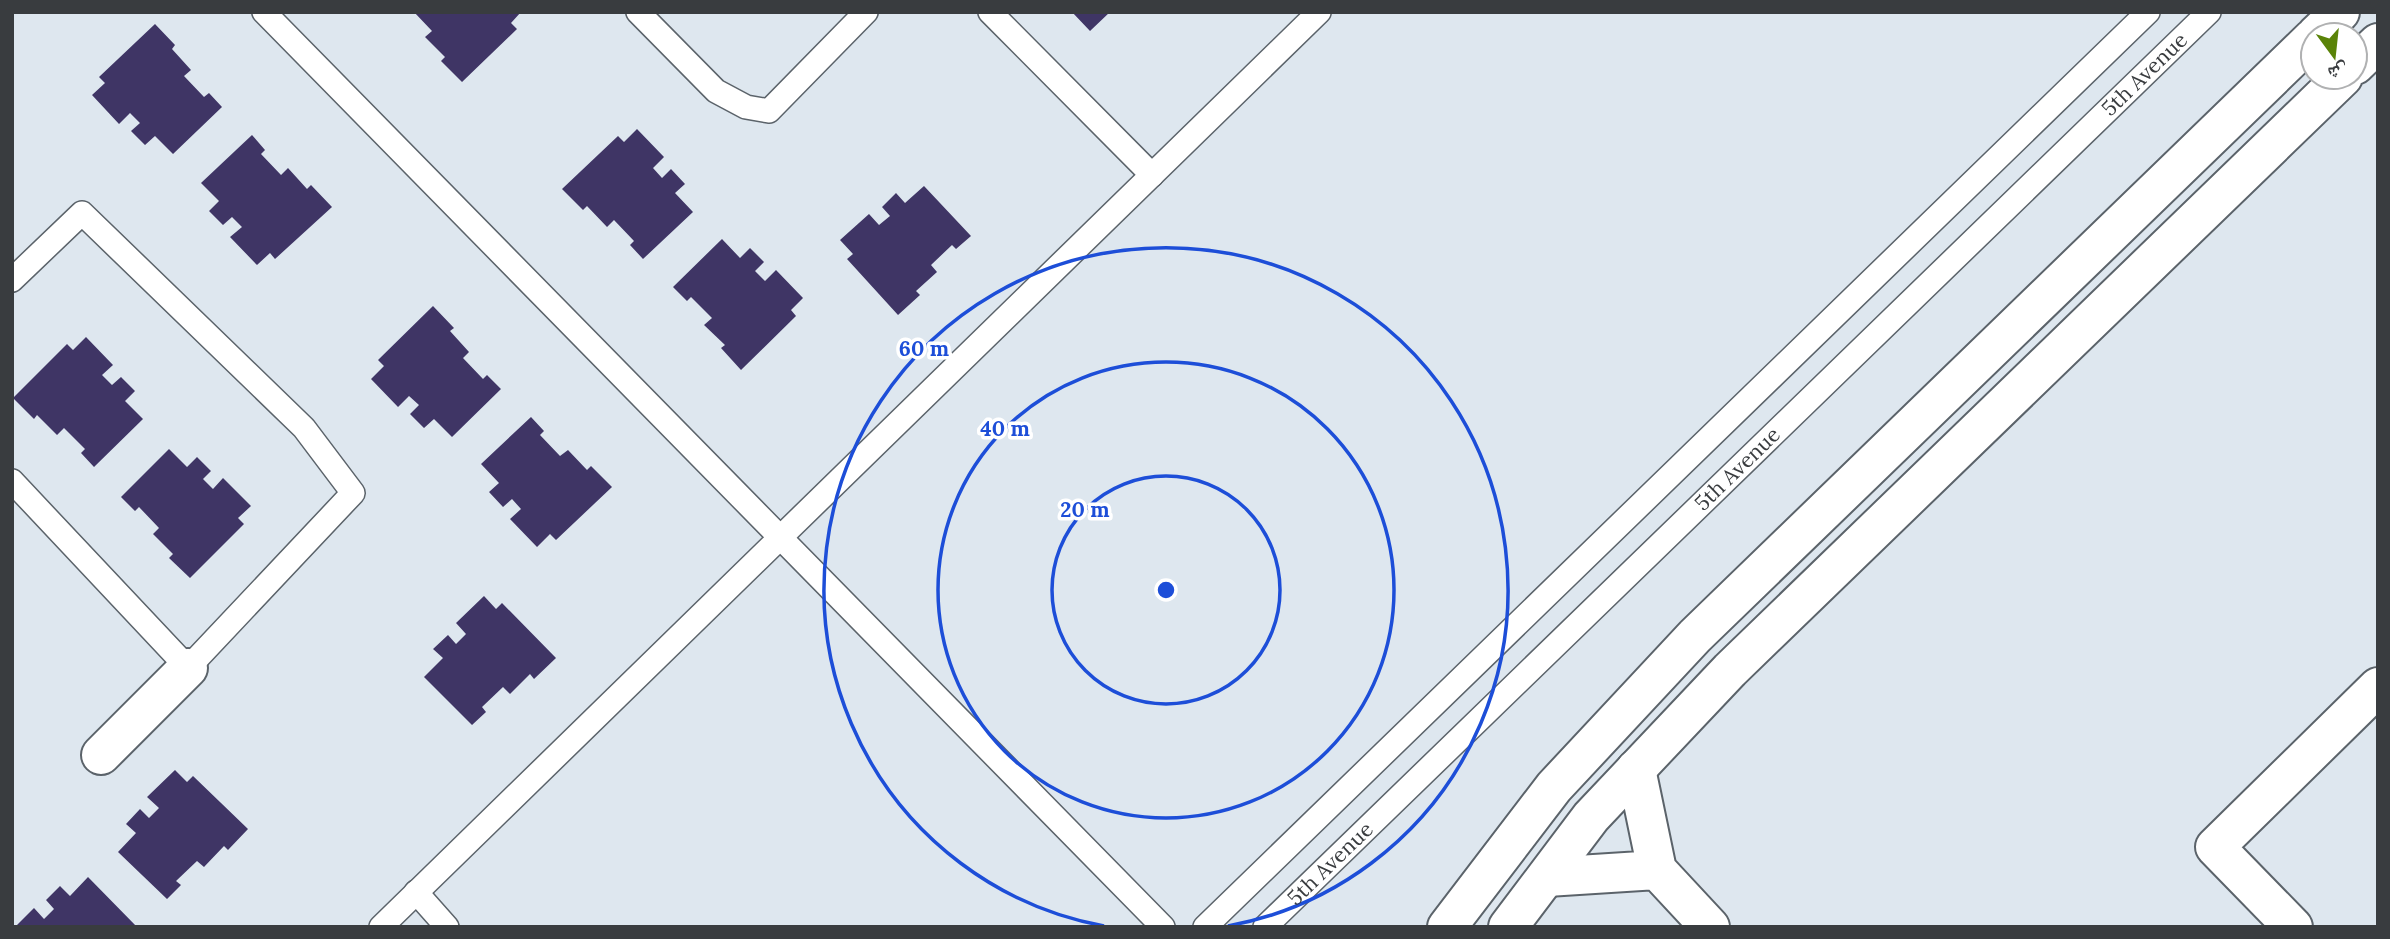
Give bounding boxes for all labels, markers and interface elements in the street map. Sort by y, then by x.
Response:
north arrow [2299,21,2369,91]
street label: 5th Avenue [2096,26,2193,122]
text: ش [2326,58,2351,87]
text: 60 m [899,335,949,362]
text: 40 m [980,415,1030,442]
street label: 5th Avenue [1689,421,1786,516]
text: 20 m [1060,496,1110,523]
centre of rings [1154,578,1178,602]
street label: 5th Avenue [1281,816,1379,911]

